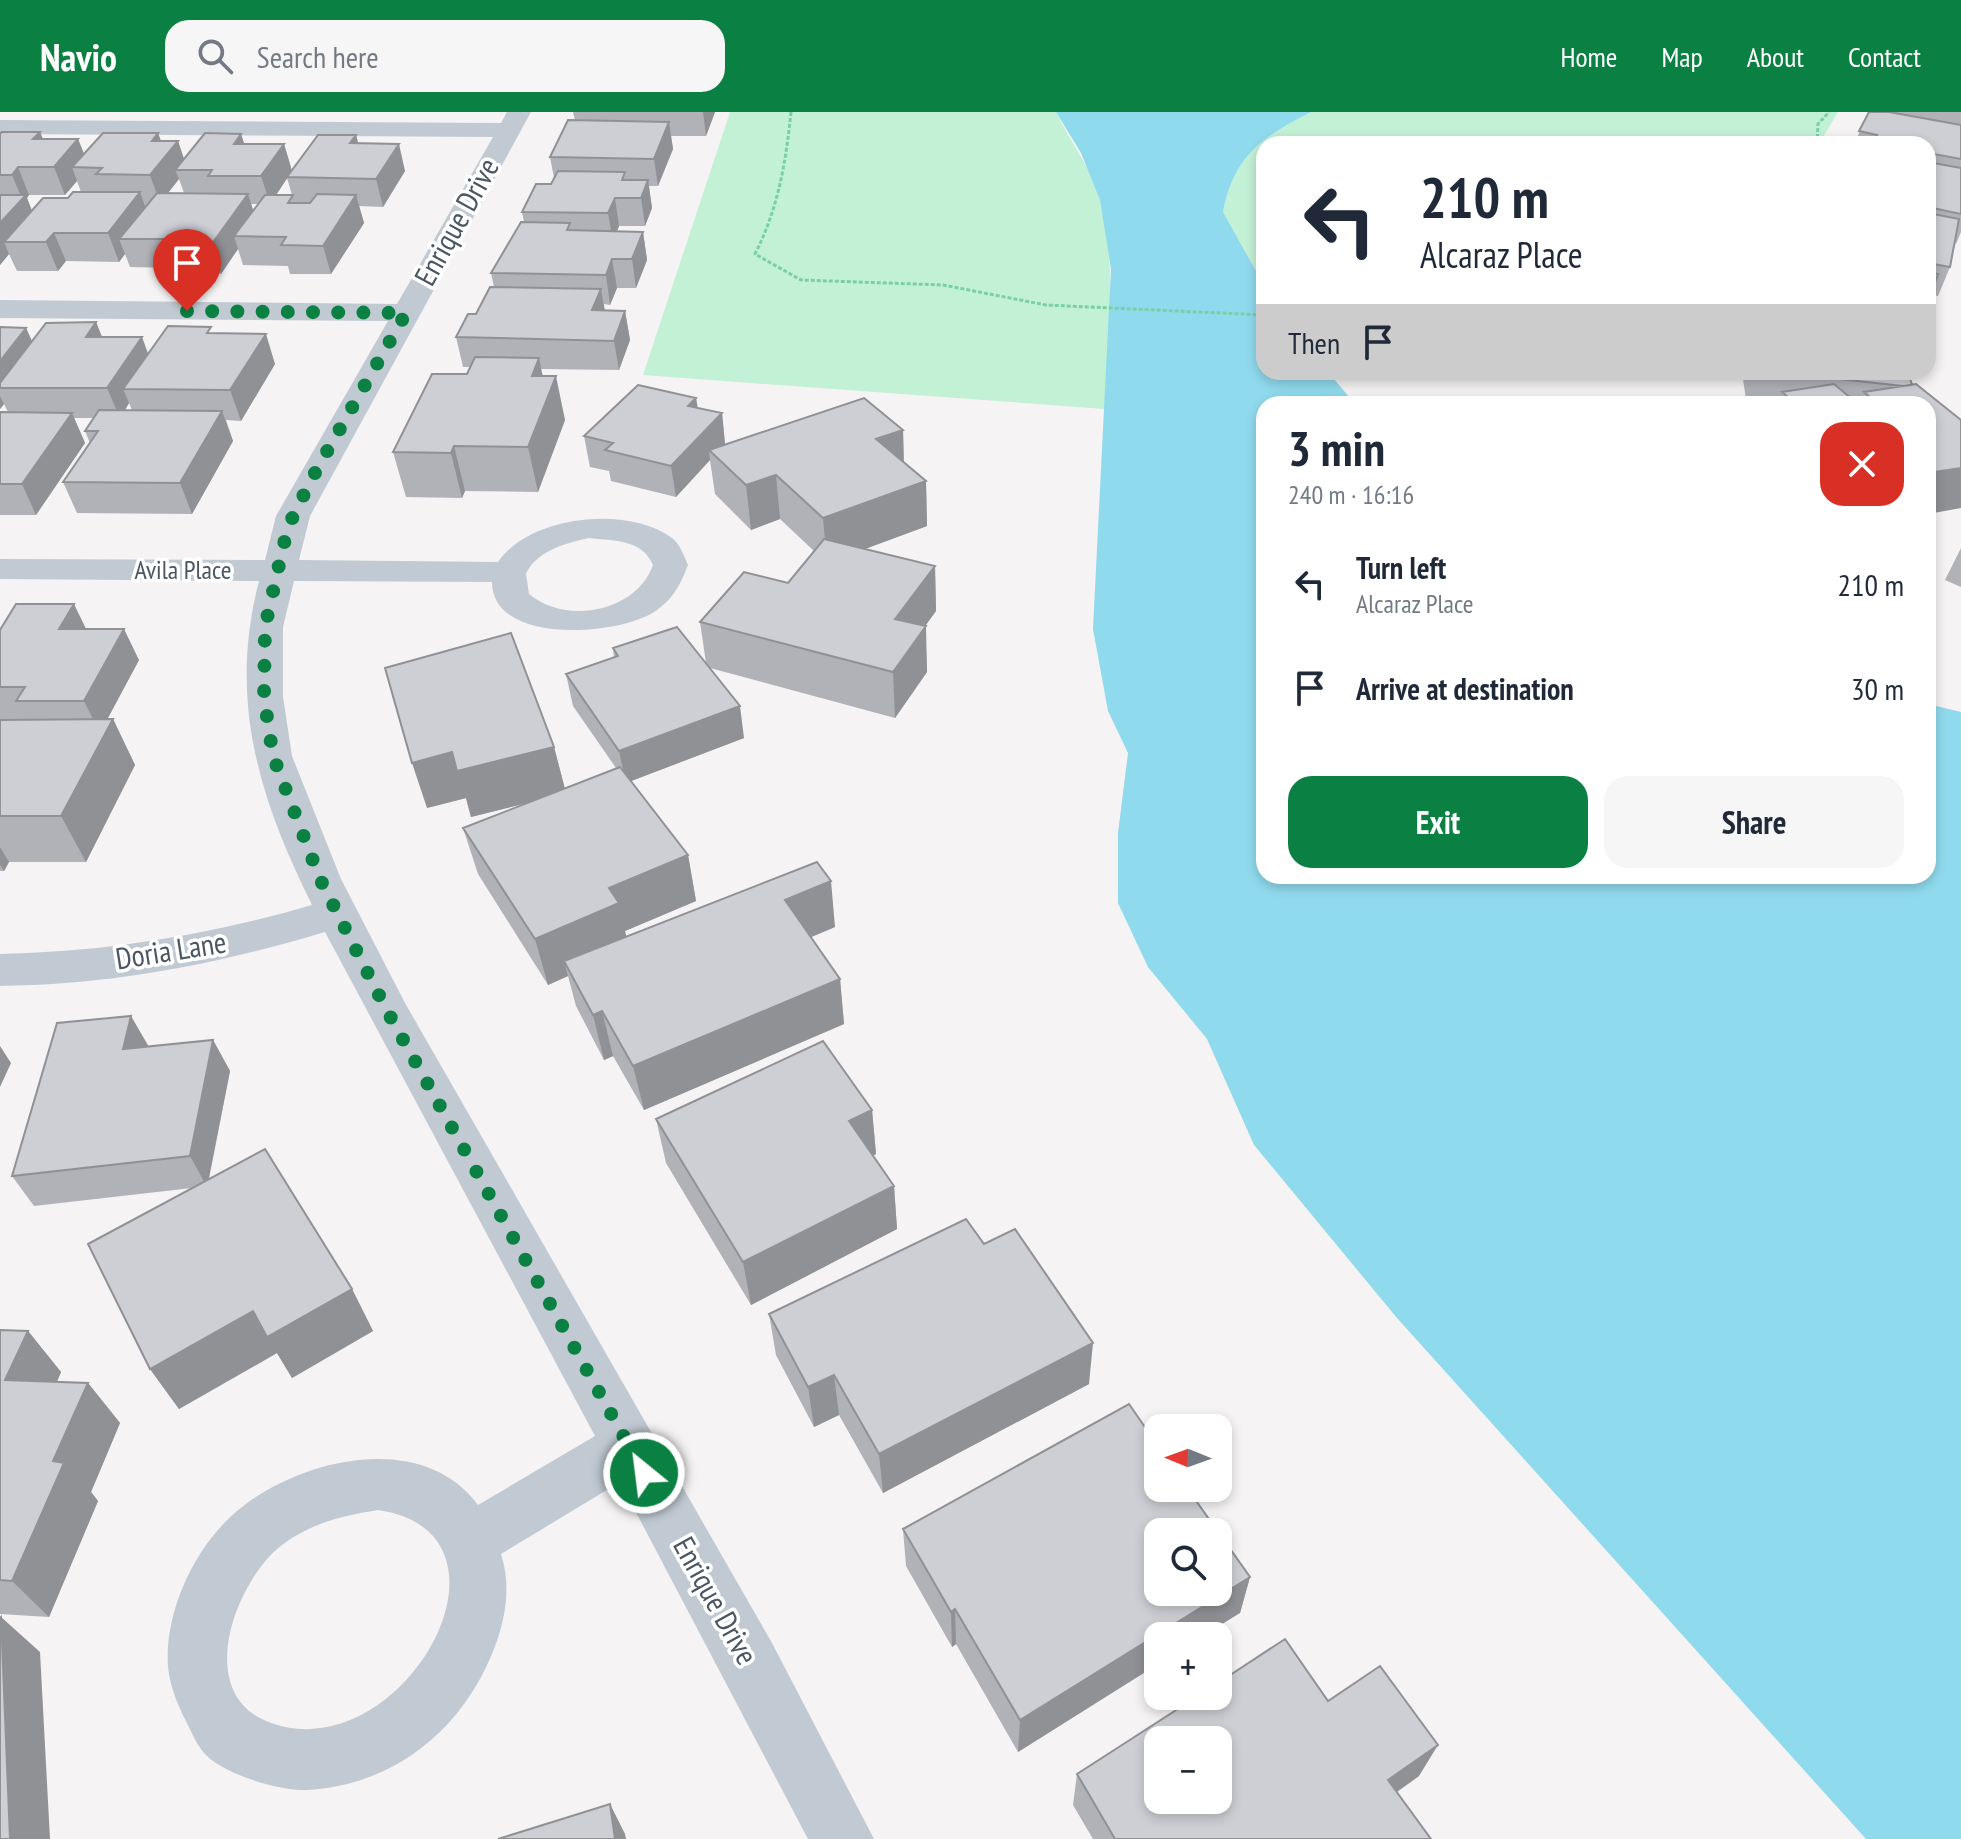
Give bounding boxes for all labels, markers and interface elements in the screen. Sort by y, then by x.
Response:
search box [165,20,725,92]
text: Navio [40,32,117,81]
icon: search [193,34,237,78]
text: Search here [257,37,379,76]
text: Home [1561,38,1617,75]
text: Map [1661,38,1703,75]
text: About [1747,38,1804,75]
text: Contact [1848,38,1921,75]
street label: Enrique Drive [405,151,507,292]
text: 210 m [1420,161,1549,233]
icon: left [1288,168,1392,272]
pin [153,229,221,311]
text: Alcaraz Place [1420,231,1583,278]
icon: arrive [165,241,209,285]
icon: arrive [1356,320,1400,364]
text: Then [1288,323,1340,362]
text: 3 min [1288,417,1385,479]
button: close [1820,422,1904,506]
text: 240 m · 16:16 [1288,478,1414,511]
text: Turn left [1356,548,1446,587]
street label: Avila Place [135,553,231,586]
icon: left [1288,562,1332,606]
text: 210 m [1838,565,1904,604]
text: Alcaraz Place [1356,587,1474,620]
icon: arrive [1288,666,1332,710]
text: Arrive at destination [1356,669,1574,708]
text: 30 m [1851,669,1904,708]
button: Exit [1288,776,1588,868]
button: Share [1604,776,1904,868]
street label: Doria Lane [113,922,229,977]
north arrow [1144,1414,1232,1502]
map controls [1144,1414,1232,1814]
position arrow [602,1431,686,1515]
button: search [1144,1518,1232,1606]
street label: Enrique Drive [665,1530,767,1671]
button: + [1144,1622,1232,1710]
button: − [1144,1726,1232,1814]

